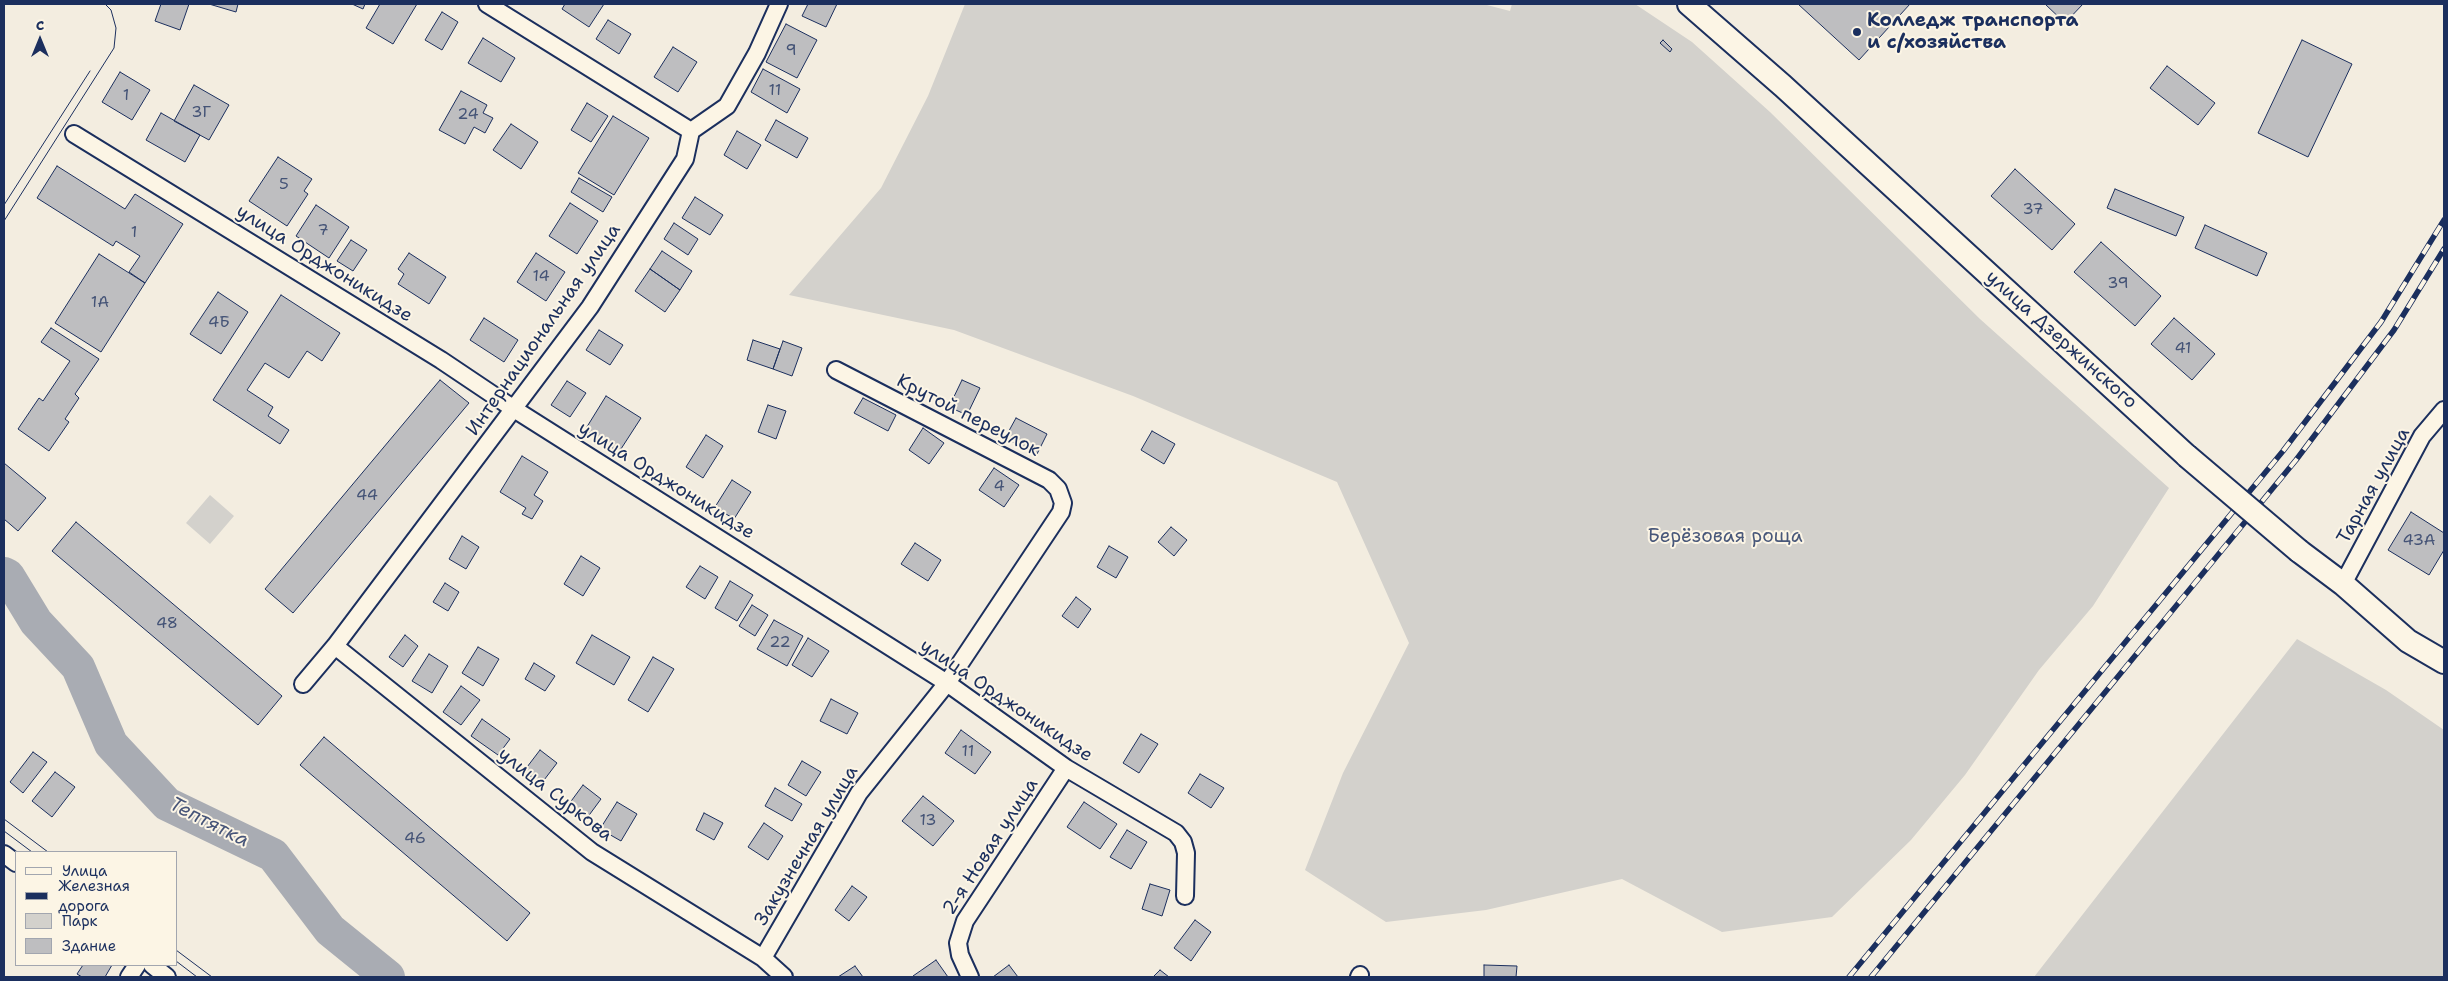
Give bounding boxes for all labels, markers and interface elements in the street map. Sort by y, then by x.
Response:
place label: Колледж транспорта и с/хозяйства [1867,10,2079,54]
north arrow [15,15,65,65]
text: С [36,16,44,34]
marker: Колледж транспорта и с/хозяйства [1851,26,1863,38]
house number: 9 [785,41,797,61]
house number: 11 [769,81,781,101]
house number: 1 [123,86,129,106]
house number: 3Г [191,103,211,123]
house number: 24 [457,105,479,125]
house number: 5 [279,175,289,195]
street label: улица Орджоникидзе [232,200,416,328]
house number: 37 [2022,200,2044,220]
street label: Интернациональная улица [462,220,626,440]
house number: 7 [317,221,329,241]
house number: 1 [131,223,137,243]
street label: улица Дзержинского [1981,266,2141,414]
house number: 14 [532,267,550,287]
house number: 39 [2107,274,2129,294]
house number: 1А [91,293,109,313]
house number: 4Б [208,313,230,333]
house number: 41 [2174,339,2192,359]
street label: Крутой переулок [893,370,1043,462]
street label: улица Орджоникидзе [574,417,758,545]
street label: Тарная улица [2333,424,2415,548]
house number: 4 [993,477,1005,497]
house number: 44 [356,486,378,506]
park label: Берёзовая роща [1647,526,1803,548]
house number: 43А [2403,531,2435,551]
house number: 48 [156,614,178,634]
house number: 22 [769,633,791,653]
street label: улица Орджоникидзе [915,635,1097,767]
house number: 11 [962,742,974,762]
street label: улица Суркова [493,743,617,847]
street label: Закузнечная улица [750,762,864,930]
street label: 2-я Новая улица [938,775,1044,919]
water label: Тептятка [165,793,253,853]
house number: 13 [919,811,937,831]
house number: 46 [404,829,426,849]
legend [15,851,178,966]
text: Улица [62,861,107,881]
text: Железная дорога [58,876,130,916]
text: Парк [62,911,98,931]
text: Здание [62,936,116,956]

